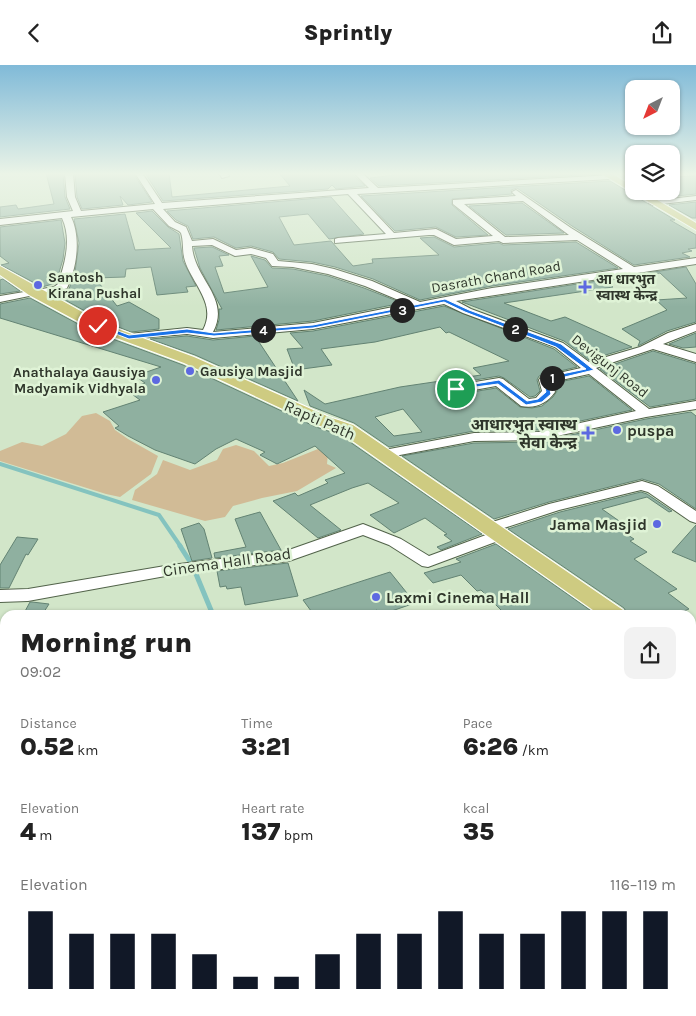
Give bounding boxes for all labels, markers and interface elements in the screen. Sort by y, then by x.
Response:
icon: back [20,19,48,47]
icon: share [648,19,676,47]
text: Sprintly [304,20,392,46]
north arrow [625,80,680,135]
map controls [625,80,680,200]
button: layers [625,145,680,200]
street label: Dasrath Chand Road [430,257,562,297]
place label: Santosh Kirana Pushal [48,269,141,302]
place label: आ धारभुत स्वास्थ केन्द्र [596,271,659,304]
marker: Santosh Kirana Pushal [32,279,44,291]
marker: आ धारभुत स्वास्थ केन्द्र [578,280,592,294]
pin: 3 [390,297,414,323]
text: 3 [398,302,407,319]
pin [77,305,119,347]
icon: check [84,312,112,340]
pin: 4 [250,317,276,343]
pin: 2 [502,317,528,341]
text: 2 [511,321,520,338]
text: 4 [259,322,268,339]
street label: Devigunj Road [568,331,652,401]
place label: Gausiya Masjid [200,363,303,380]
place label: Anathalaya Gausiya Madyamik Vidhyala [13,364,146,397]
marker: Gausiya Masjid [184,365,196,377]
pin: 1 [540,365,564,391]
pin [435,368,477,410]
text: 1 [550,370,555,387]
marker: Anathalaya Gausiya Madyamik Vidhyala [150,374,162,386]
icon: arrive [442,375,470,403]
street label: Rapti Path [281,396,359,444]
place label: आधारभुत स्वास्थ सेवा केन्द्र [471,415,578,452]
place label: puspa [627,421,674,440]
marker: puspa [611,424,623,436]
marker: आधारभुत स्वास्थ सेवा केन्द्र [581,426,595,440]
place label: Jama Masjid [550,515,647,534]
marker: Jama Masjid [651,518,663,530]
street label: Cinema Hall Road [162,544,292,580]
place label: Laxmi Cinema Hall [386,588,529,607]
marker: Laxmi Cinema Hall [370,591,382,603]
text: Morning run [20,626,192,659]
button: share [624,627,676,679]
text: 09:02 [20,662,61,681]
text: Distance [20,715,77,732]
text: Time [241,715,273,732]
text: Pace [463,715,493,732]
text: 0.52 [20,732,74,761]
text: 3:21 [241,732,291,761]
text: 6:26 [463,732,518,761]
text: km [74,742,98,759]
text: /km [518,742,549,759]
text: Elevation [20,800,79,817]
text: Heart rate [241,800,304,817]
text: kcal [463,800,489,817]
text: 4 [20,817,36,846]
text: 137 [241,817,280,846]
text: 35 [463,817,494,846]
text: m [36,827,52,844]
text: bpm [280,827,313,844]
text: Elevation [20,875,88,894]
text: 116–119 m [610,875,676,894]

